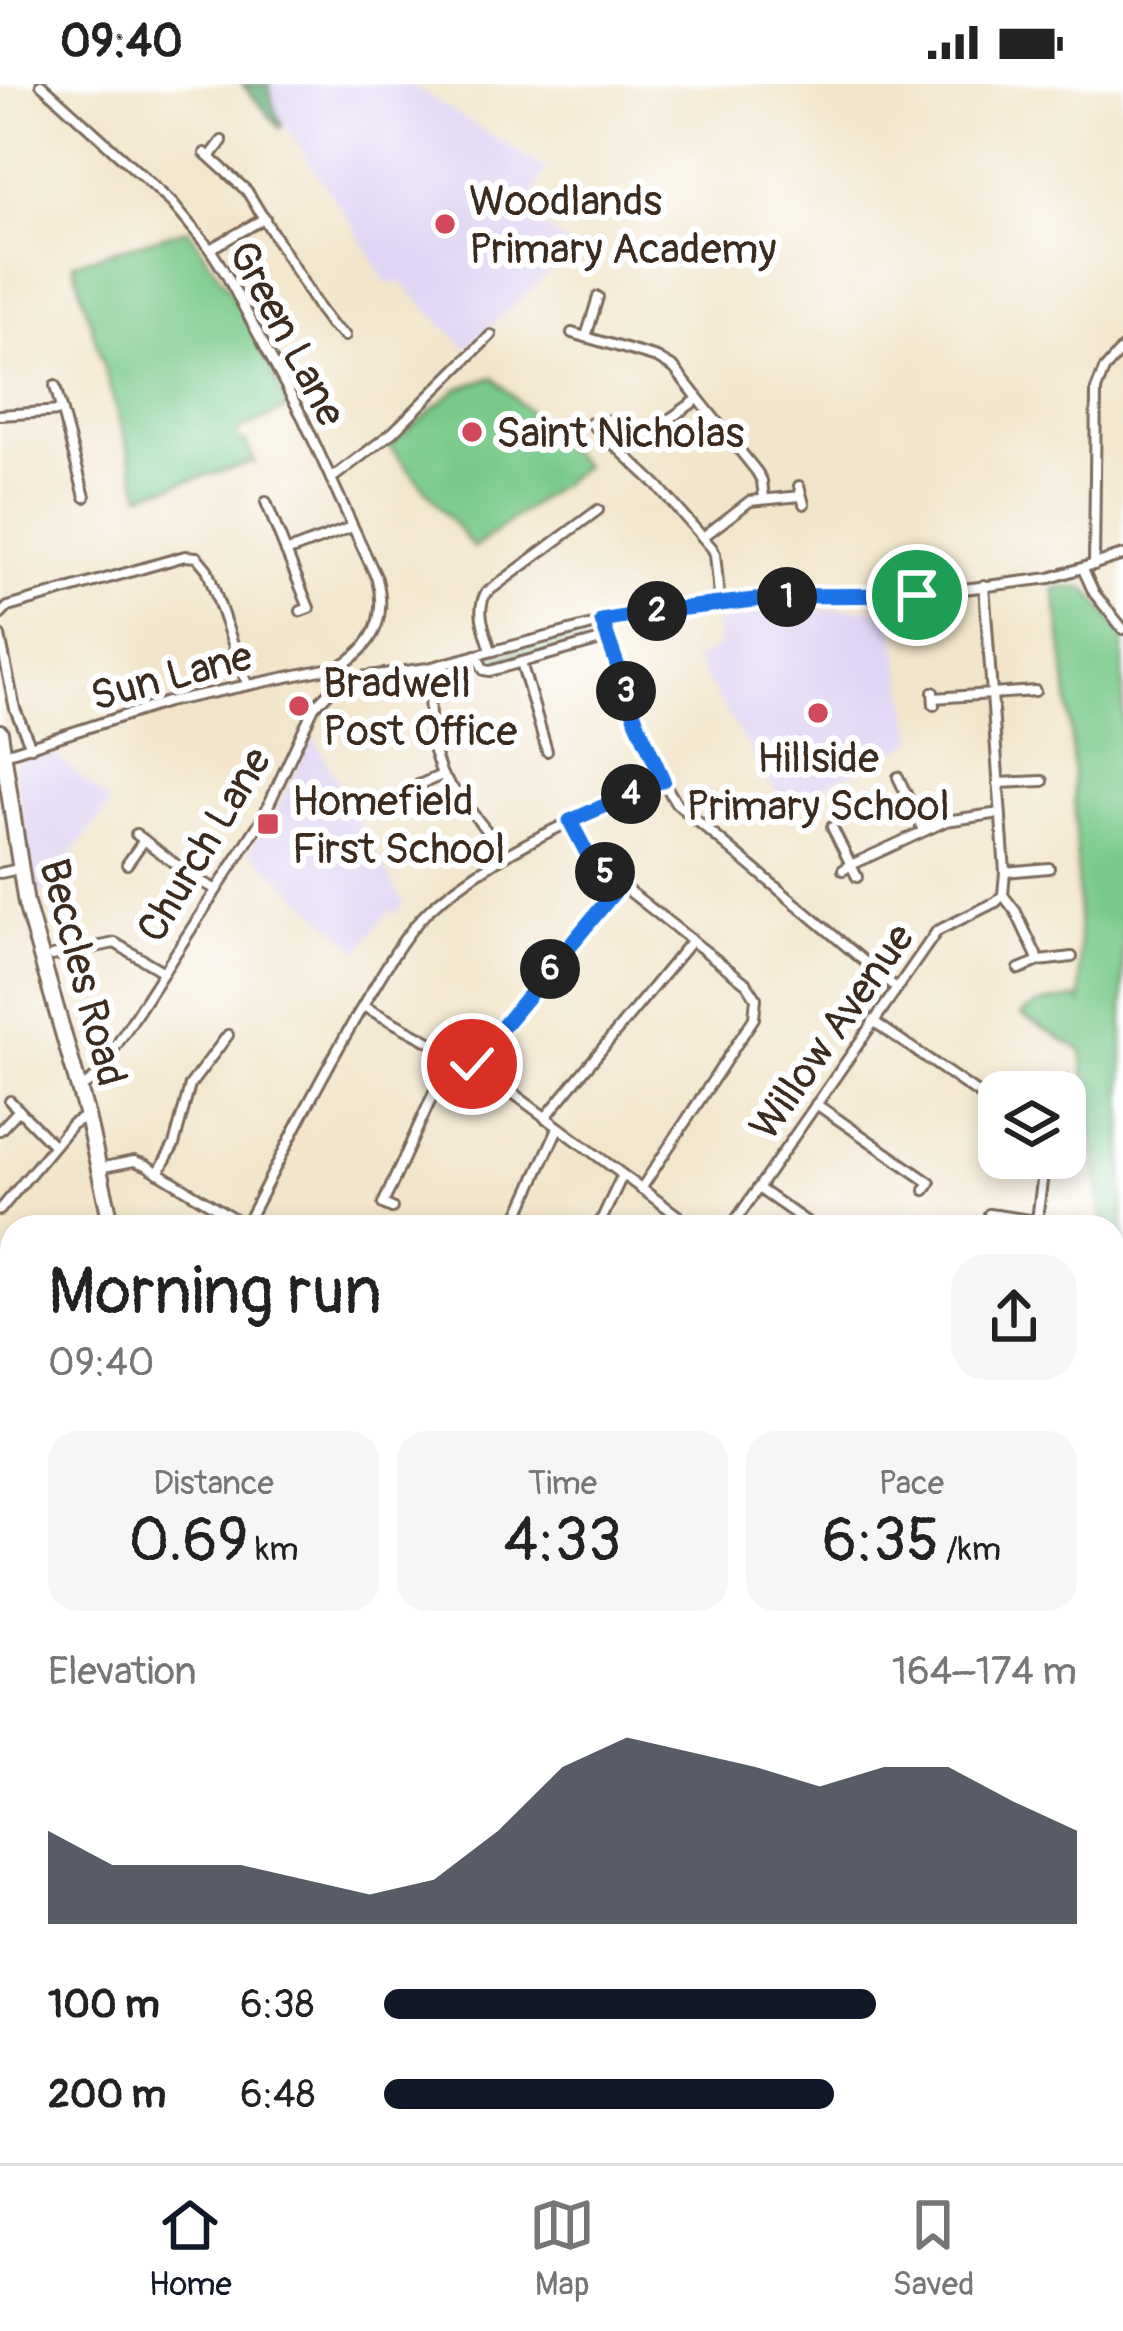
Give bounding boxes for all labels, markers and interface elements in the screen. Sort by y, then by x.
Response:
text: 09:40 [60,14,183,70]
place label: Woodlands Primary Academy [469,176,776,276]
marker: Woodlands Primary Academy [432,211,458,237]
street label: Green Lane [216,233,357,436]
place label: Saint Nicholas [496,408,744,460]
marker: Saint Nicholas [459,419,485,445]
pin [866,544,968,646]
icon: arrive [884,562,950,628]
pin: 1 [757,567,817,627]
text: 1 [781,576,793,617]
pin: 2 [627,581,687,641]
text: 2 [648,590,666,631]
street label: Sun Lane [85,630,258,723]
place label: Bradwell Post Office [323,658,518,758]
pin: 3 [596,661,656,721]
text: 3 [617,670,635,711]
marker: Bradwell Post Office [286,693,312,719]
marker: Hillside Primary School [805,700,831,726]
place label: Hillside Primary School [686,733,950,833]
street label: Church Lane [126,738,283,952]
pin: 4 [601,764,661,824]
text: 4 [621,773,641,814]
place label: Homefield First School [292,776,505,876]
marker: Homefield First School [255,811,281,837]
pin: 5 [575,842,635,902]
text: 5 [596,851,614,892]
street label: Beccles Road [27,853,137,1092]
street label: Willow Avenue [739,914,926,1150]
pin: 6 [520,939,580,999]
text: 6 [540,948,560,989]
pin [421,1013,523,1115]
icon: check [439,1031,505,1097]
map controls [978,1071,1086,1179]
button: layers [978,1071,1086,1179]
text: Morning run [48,1251,382,1334]
button: share [951,1254,1077,1380]
text: 09:40 [48,1338,154,1387]
text: Distance [153,1463,274,1504]
text: Time [528,1463,597,1504]
text: Pace [879,1463,944,1504]
text: 0.69 [128,1504,248,1579]
text: 4:33 [504,1504,621,1579]
text: 6:35 [822,1504,939,1579]
text: km [248,1529,299,1570]
text: /km [939,1529,1001,1570]
text: Elevation [48,1647,197,1696]
text: 164–174 m [892,1647,1077,1696]
text: 100 m [48,1980,160,2029]
text: 6:38 [240,1980,315,2029]
text: 200 m [48,2070,166,2119]
text: 6:48 [240,2070,315,2119]
tab: Home [149,2192,232,2305]
tab: Map [529,2192,595,2305]
tab: Saved [892,2192,974,2305]

